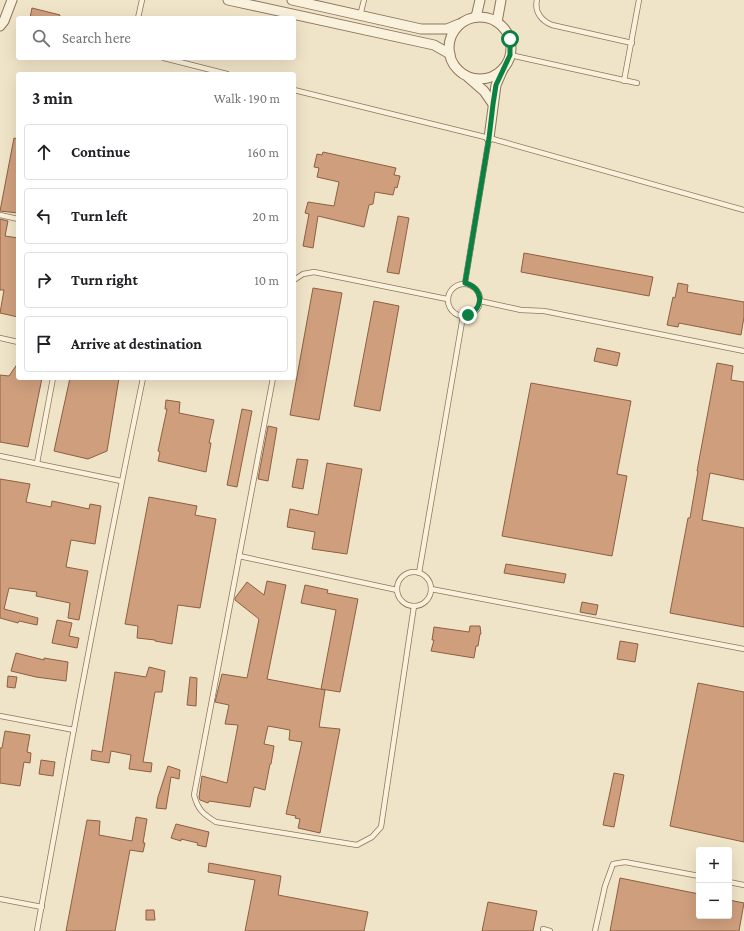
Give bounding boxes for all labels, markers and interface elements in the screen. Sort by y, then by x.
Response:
search box [16,16,296,60]
icon: search [30,27,52,49]
text: Search here [62,30,131,46]
route start [501,30,519,48]
text: 3 min [32,89,73,108]
text: Walk · 190 m [214,91,280,106]
icon: ahead [33,141,55,163]
text: Continue [71,144,130,160]
text: 160 m [248,145,279,160]
icon: left [33,205,55,227]
text: Turn left [71,208,127,224]
text: 20 m [253,209,279,224]
icon: right [33,269,55,291]
text: Turn right [71,272,138,288]
text: 10 m [254,273,279,288]
route end [459,306,477,324]
icon: arrive [33,333,55,355]
text: Arrive at destination [71,336,202,352]
map controls [696,847,732,919]
button: + [696,847,732,883]
button: − [696,883,732,919]

